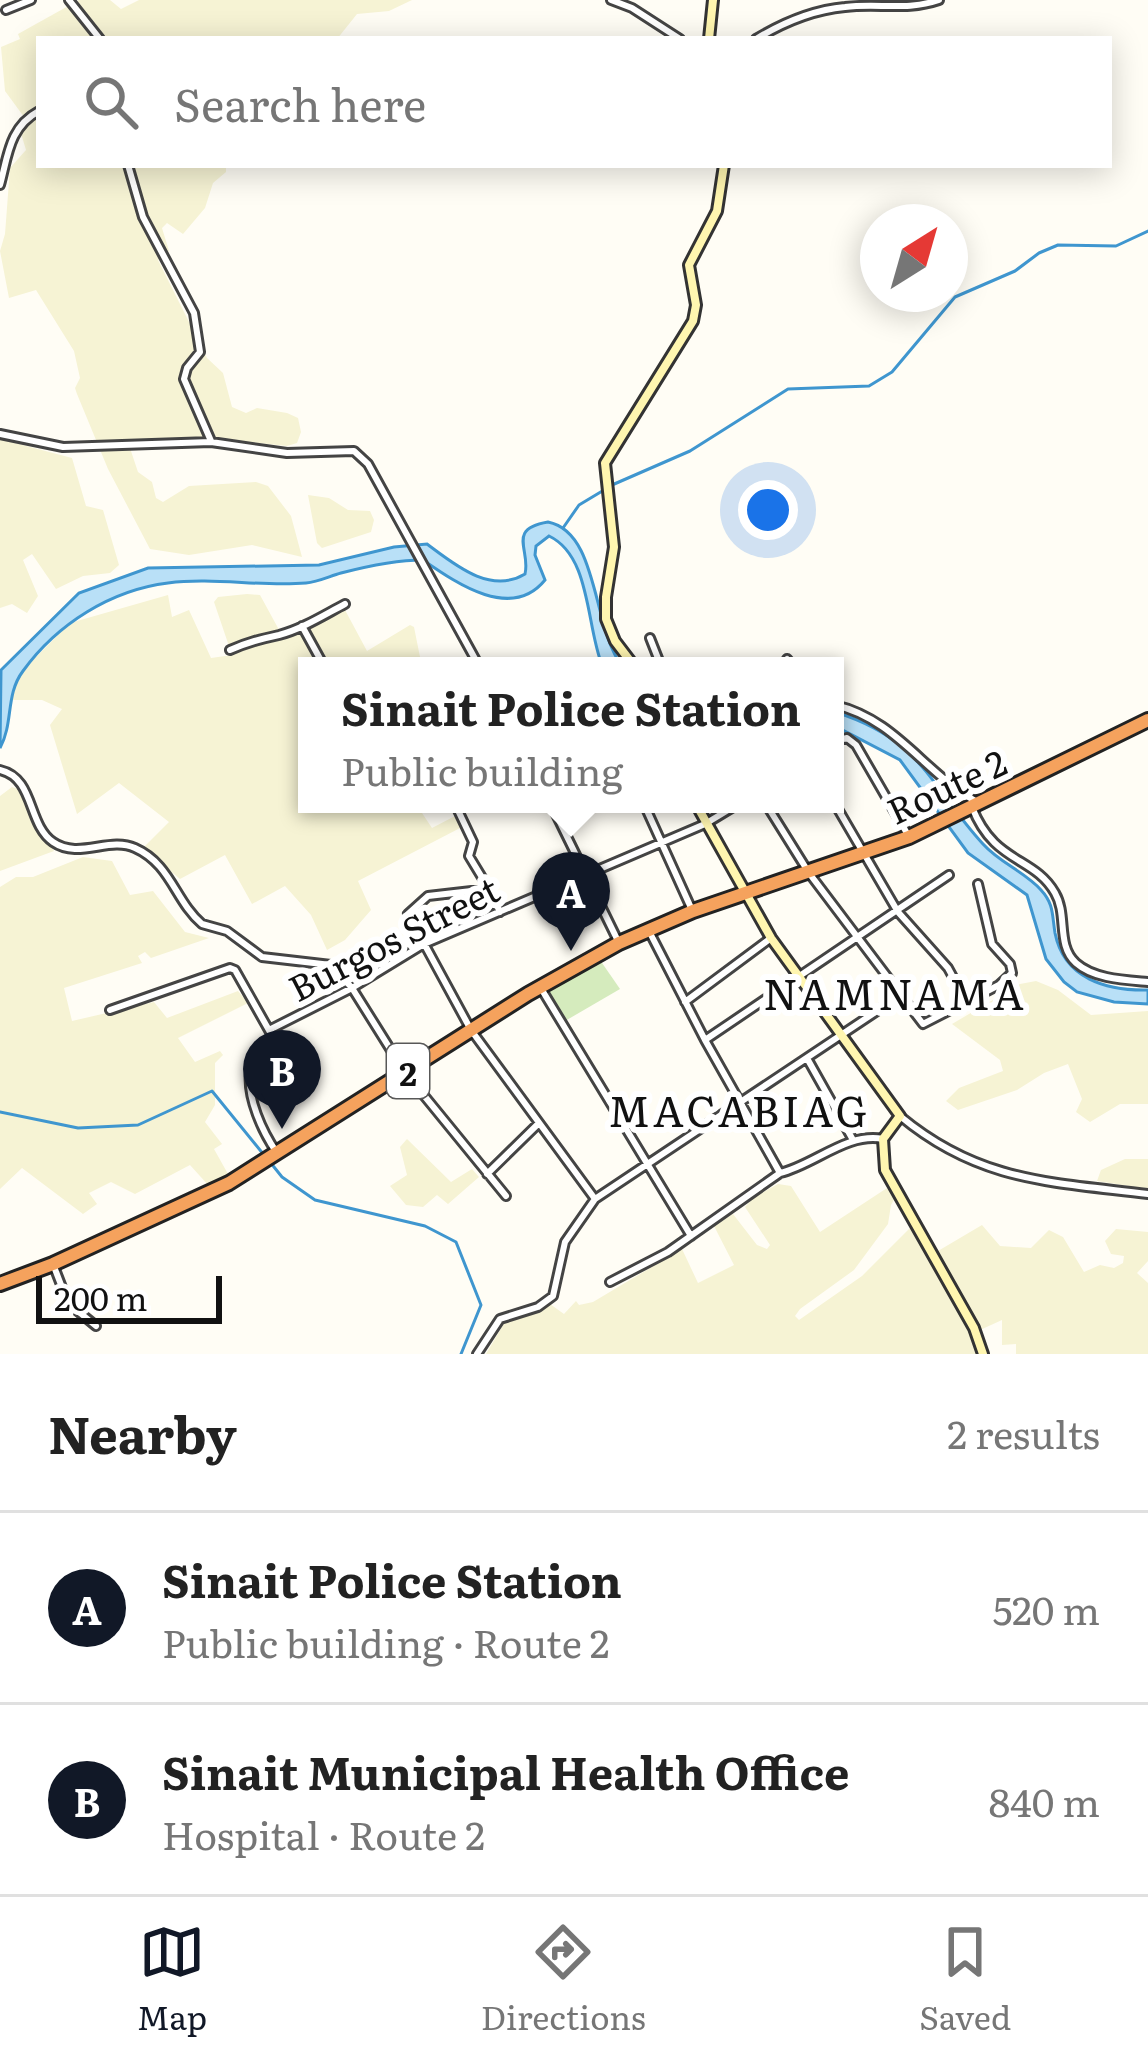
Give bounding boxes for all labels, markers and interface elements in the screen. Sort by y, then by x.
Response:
search box [36,36,1112,168]
icon: search [78,69,144,135]
text: Search here [174,69,426,136]
north arrow [860,204,968,312]
your location [738,480,798,540]
popup [298,657,844,813]
text: Sinait Police Station [341,673,801,740]
street label: Route 2 [878,734,1014,836]
text: Public building [341,740,623,798]
pin: A [532,852,610,951]
street label: Burgos Street [278,861,508,1013]
district label: NAMNAMA [763,961,1027,1023]
pin: B [243,1030,321,1129]
road number: 2 [387,1044,429,1098]
district label: MACABIAG [608,1078,870,1140]
scale bar [36,1270,222,1323]
text: 200 m [54,1272,148,1321]
text: Nearby [48,1394,237,1470]
text: 2 results [947,1403,1100,1461]
text: Sinait Police Station [162,1545,622,1612]
text: A [72,1579,102,1637]
text: 520 m [993,1579,1100,1637]
text: Public building · Route 2 [162,1612,609,1670]
text: Sinait Municipal Health Office [162,1737,849,1804]
text: B [74,1771,100,1829]
text: 840 m [989,1771,1100,1829]
text: Hospital · Route 2 [162,1804,485,1862]
tab: Map [137,1919,207,2040]
tab: Directions [481,1919,646,2040]
tab: Saved [919,1919,1011,2040]

